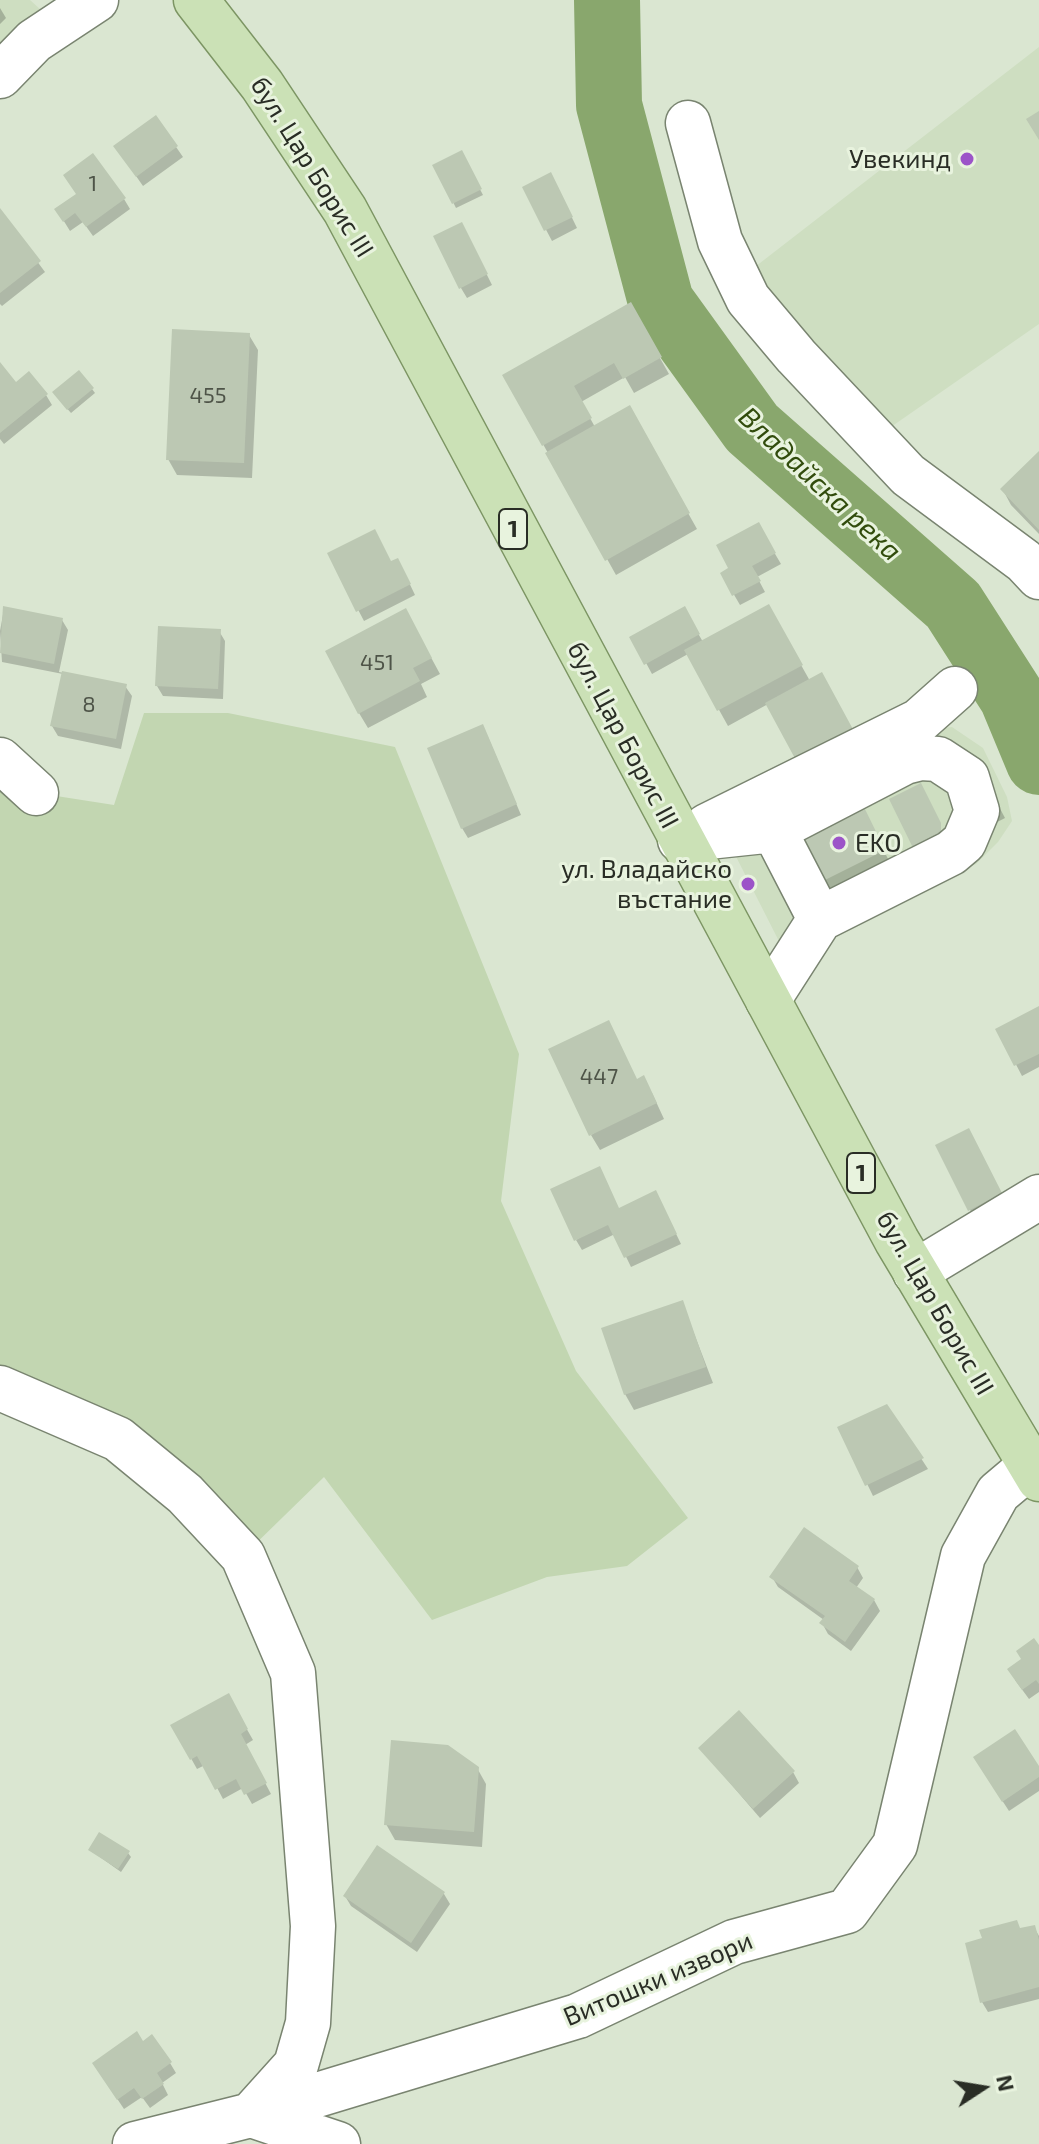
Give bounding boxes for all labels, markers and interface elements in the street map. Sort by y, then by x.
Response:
street label: бул. Цар Борис III [244,71,380,263]
place label: Увекинд [849,143,951,175]
marker: Увекинд [958,150,976,168]
house number: 1 [89,171,97,197]
house number: 455 [189,383,227,409]
water label: Владайска река [732,400,908,568]
road number: 1 [499,509,527,549]
street label: бул. Цар Борис III [561,636,685,834]
house number: 451 [360,650,394,676]
house number: 8 [82,692,96,718]
place label: EKO [855,827,902,859]
marker: EKO [830,834,848,852]
place label: ул. Владайско въстание [561,853,732,914]
marker: ул. Владайско въстание [739,875,757,893]
house number: 447 [580,1064,618,1090]
road number: 1 [847,1153,875,1193]
street label: бул. Цар Борис III [870,1205,1000,1401]
street label: Витошки извори [559,1925,757,2033]
north arrow [943,2048,1023,2128]
text: N [992,2073,1021,2093]

